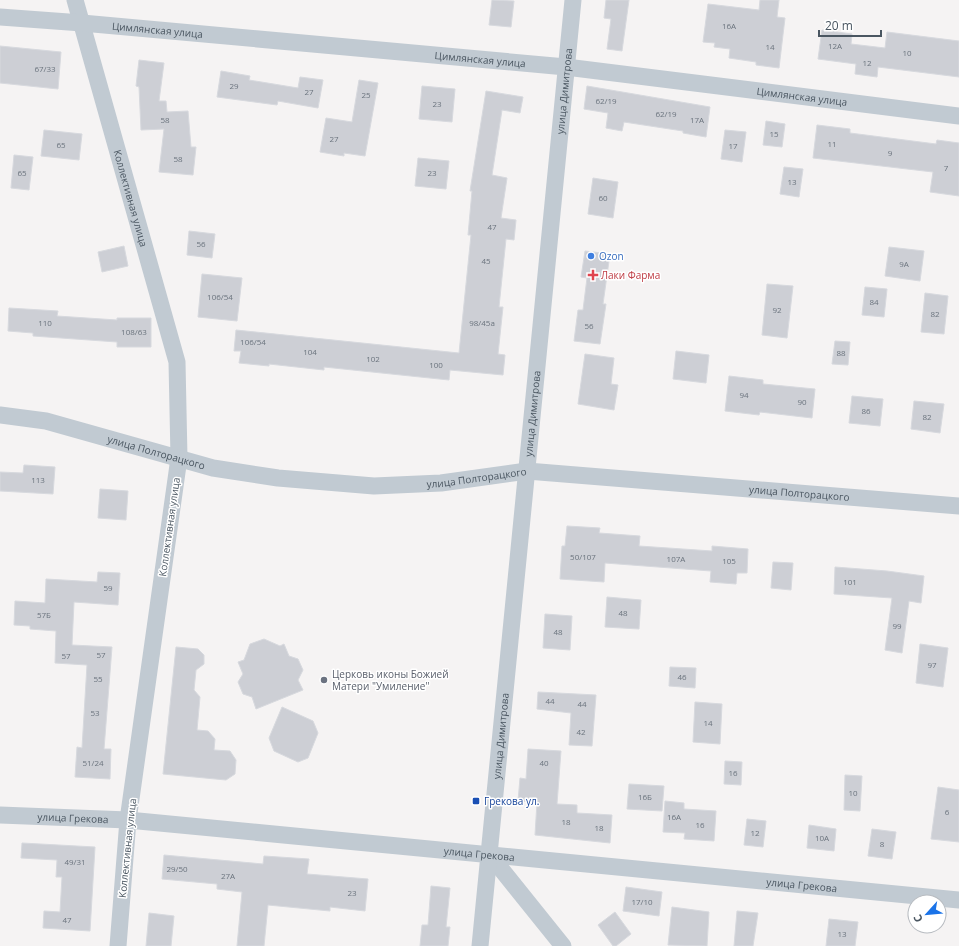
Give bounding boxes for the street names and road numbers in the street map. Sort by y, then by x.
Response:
street label: Цимлянская улица [111,19,204,41]
street label: улица Димитрова [553,47,575,135]
street label: Цимлянская улица [434,48,526,70]
street label: Цимлянская улица [756,84,848,109]
street label: Коллективная улица [111,148,151,248]
street label: улица Димитрова [521,370,544,457]
street label: улица Полторацкого [106,432,207,472]
street label: улица Полторацкого [426,464,527,491]
street label: Коллективная улица [155,476,183,578]
street label: улица Полторацкого [748,482,850,504]
street label: улица Димитрова [489,692,512,780]
street label: Коллективная улица [115,798,139,898]
street label: улица Грекова [37,809,109,826]
street label: улица Грекова [443,843,515,864]
street label: улица Грекова [766,874,838,895]

